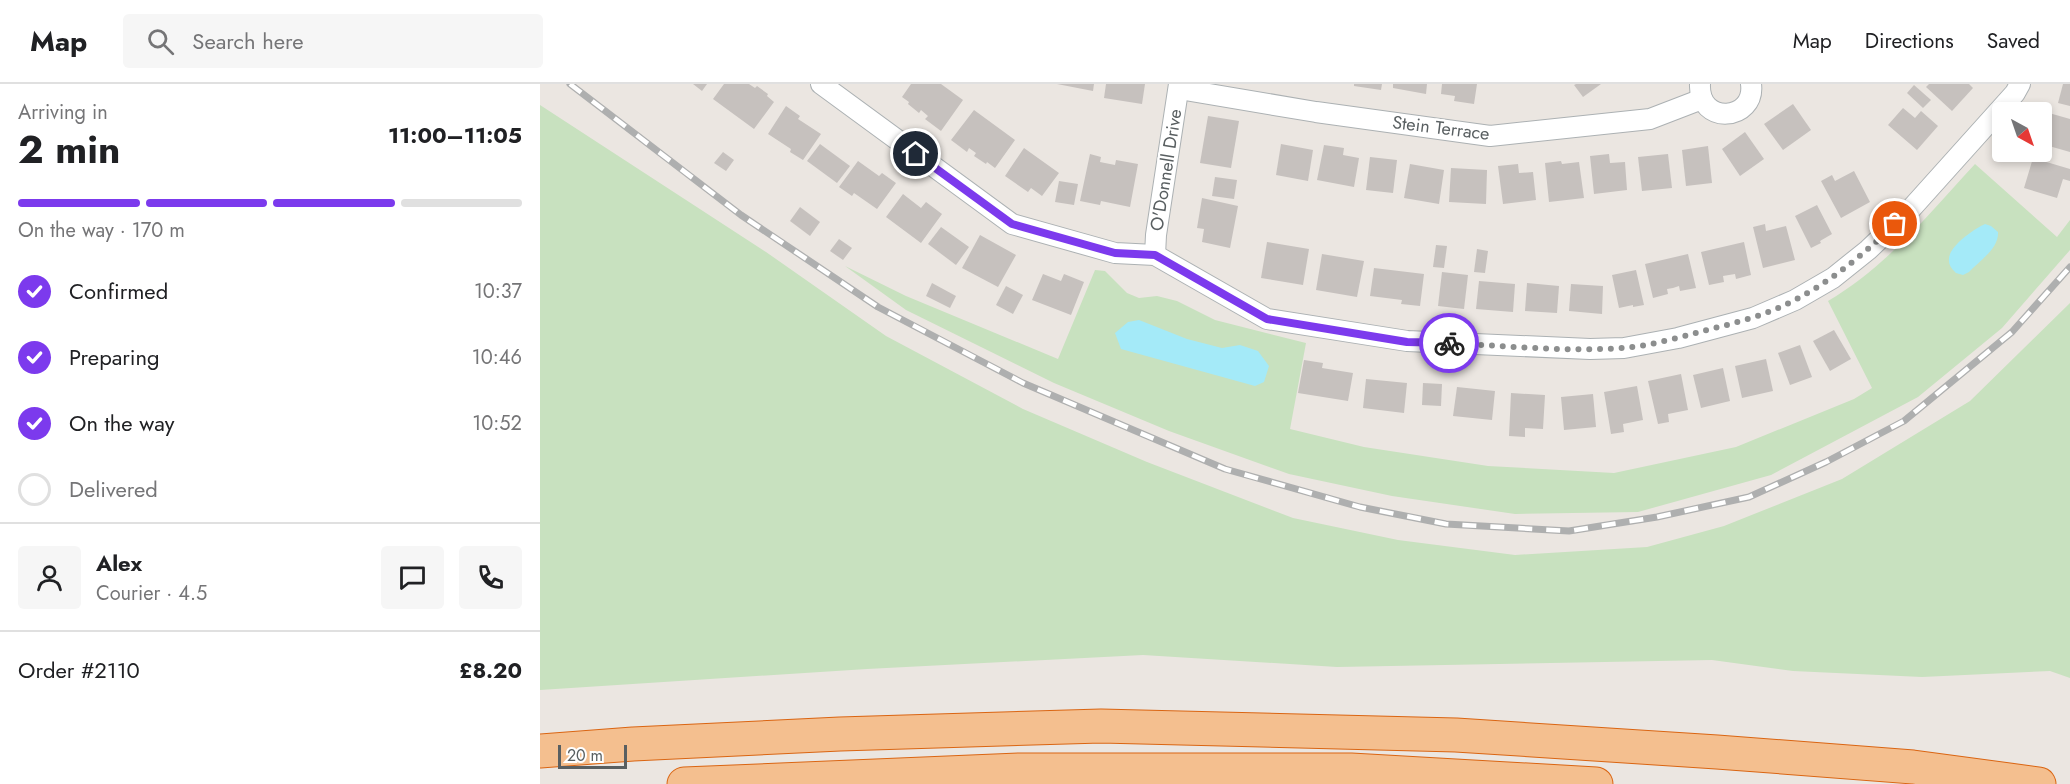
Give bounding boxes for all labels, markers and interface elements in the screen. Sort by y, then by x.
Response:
search box [123,14,543,68]
text: Map [30,21,87,62]
icon: search [144,25,177,58]
text: Search here [192,25,304,57]
text: Map [1793,26,1832,56]
text: Directions [1865,26,1954,56]
text: Saved [1987,26,2040,56]
text: Arriving in [18,98,108,127]
north arrow [1992,102,2052,162]
map controls [1992,102,2052,162]
street label: O'Donnell Drive [1144,107,1188,233]
street label: Stein Terrace [1391,109,1491,147]
text: 11:00–11:05 [388,119,522,151]
text: 2 min [18,121,120,178]
pin [890,128,941,179]
icon: home [899,137,932,170]
pin [1869,198,1920,249]
icon: bag [1878,207,1911,240]
text: On the way · 170 m [18,216,185,245]
icon: check [18,275,51,308]
text: Confirmed [69,275,168,307]
text: 10:37 [474,277,522,306]
courier [1419,313,1479,373]
icon: bike [1433,327,1466,360]
icon: check [18,341,51,374]
text: Preparing [69,341,160,373]
text: 10:46 [472,343,522,372]
icon: check [18,407,51,440]
text: On the way [69,407,174,439]
text: 10:52 [472,409,522,438]
text: Delivered [69,473,158,505]
button: person [18,546,81,609]
button: chat [381,546,444,609]
button: phone [459,546,522,609]
text: Alex [96,547,142,579]
text: Courier · 4.5 [96,579,207,608]
text: Order #2110 [18,654,140,686]
text: £8.20 [459,654,522,686]
scale bar [558,742,627,770]
text: 20 m [567,744,603,767]

